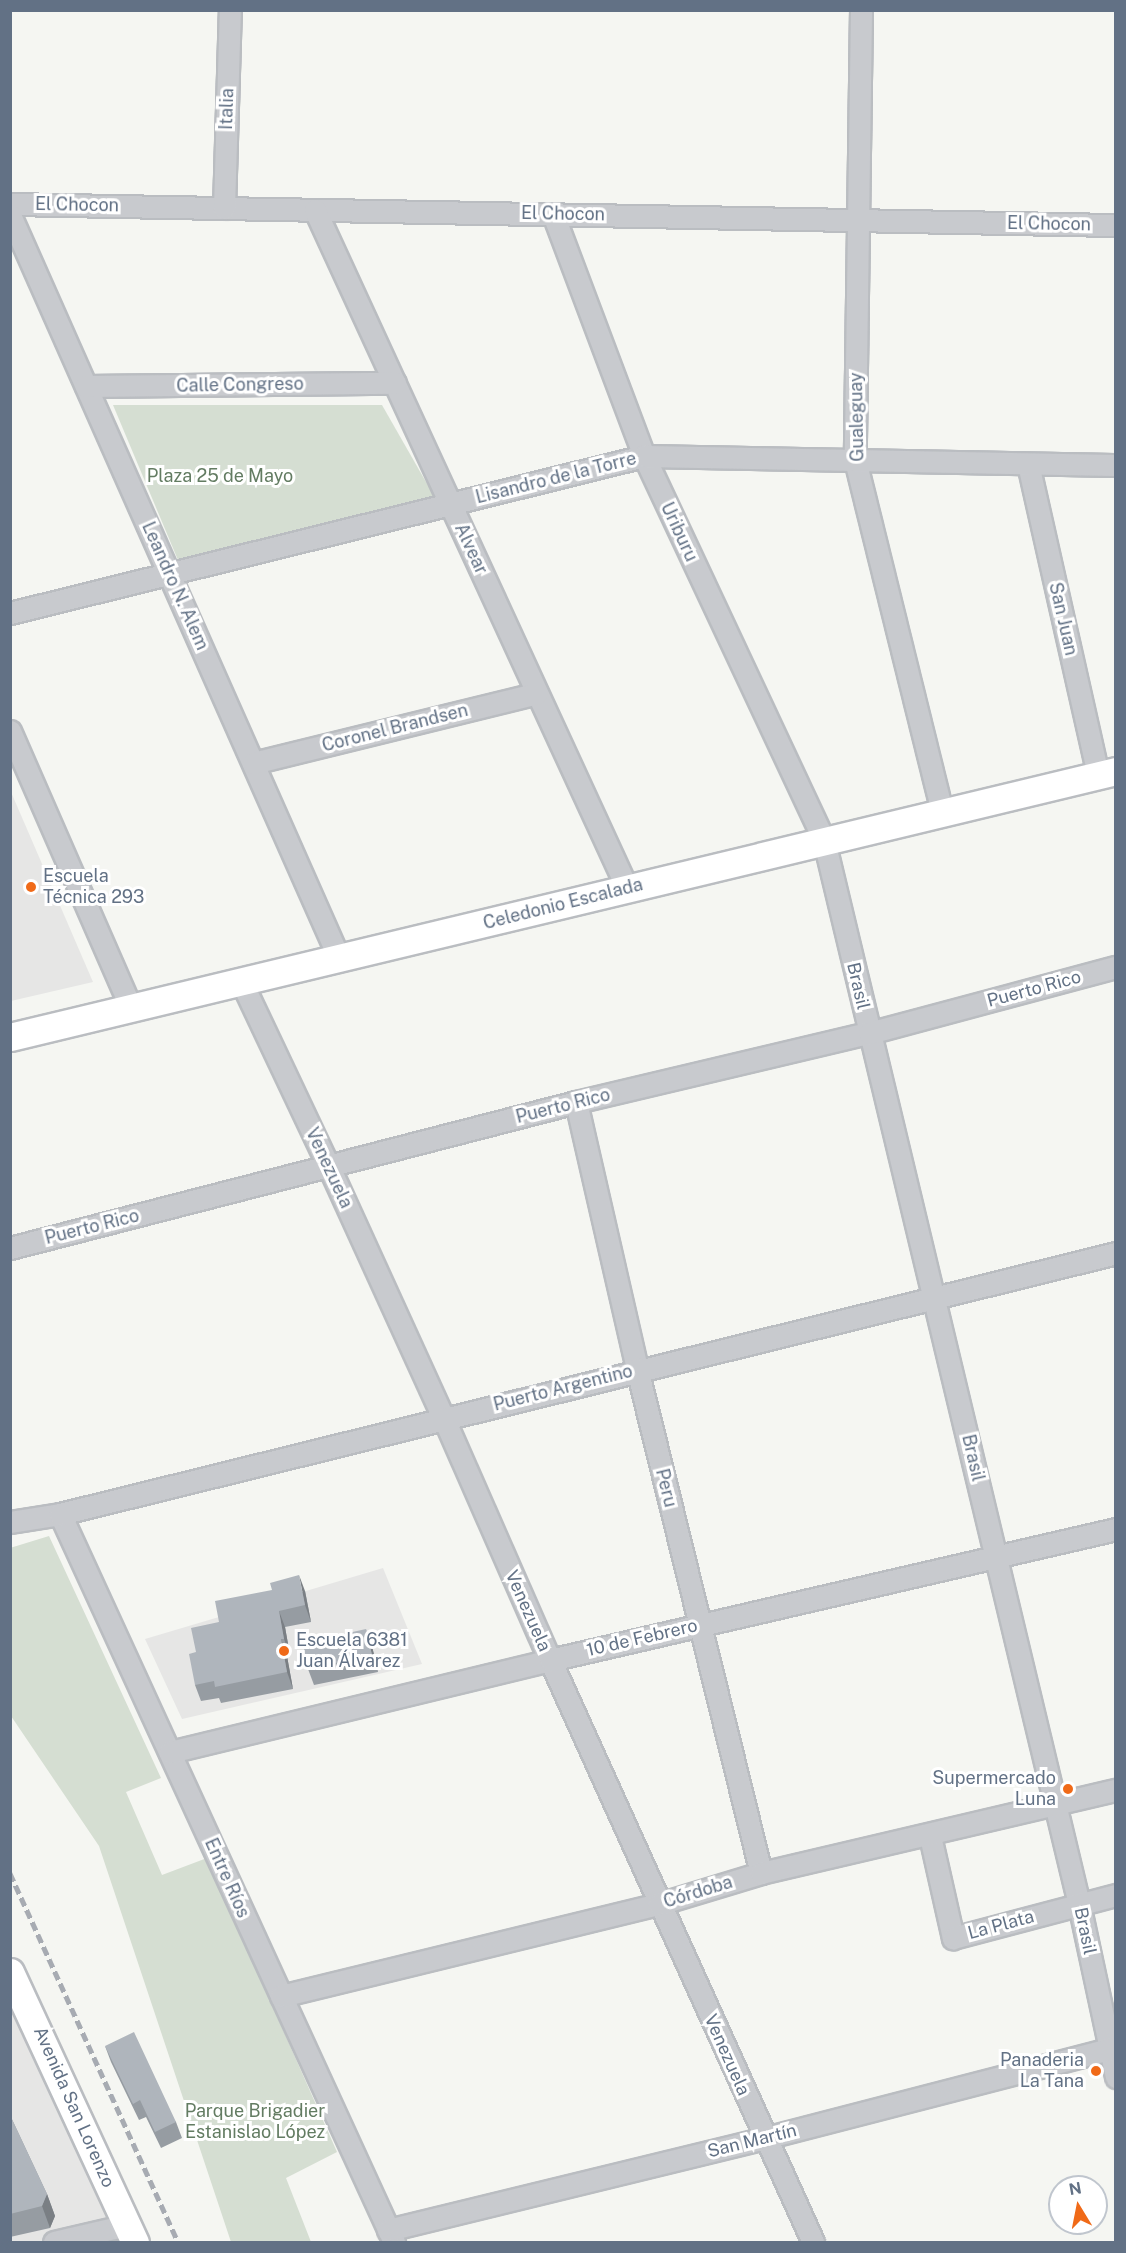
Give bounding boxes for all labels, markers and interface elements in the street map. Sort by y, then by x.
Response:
street label: Italia [215,88,239,130]
street label: El Chocon [35,193,119,217]
street label: El Chocon [521,202,605,226]
street label: El Chocon [1007,212,1091,236]
street label: Gualeguay [845,372,869,462]
street label: Calle Congreso [176,373,304,397]
street label: Lisandro de la Torre [473,448,639,508]
park label: Plaza 25 de Mayo [147,465,293,487]
street label: Uriburu [656,499,702,565]
street label: Leandro N. Alem [137,518,213,654]
street label: Alvear [450,520,492,578]
street label: San Juan [1044,580,1082,658]
street label: Coronel Brandsen [320,699,470,757]
place label: Escuela Técnica 293 [43,866,144,908]
street label: Celedonio Escalada [481,874,645,934]
marker: Escuela Técnica 293 [24,880,38,894]
street label: Brasil [842,960,874,1012]
street label: Puerto Rico [985,966,1083,1012]
street label: Puerto Rico [514,1084,612,1128]
street label: Venezuela [301,1124,357,1212]
street label: Puerto Rico [43,1205,141,1249]
street label: Puerto Argentino [491,1360,635,1416]
street label: Brasil [957,1432,989,1484]
street label: Peru [651,1466,681,1510]
street label: Venezuela [501,1567,555,1655]
street label: 10 de Febrero [584,1615,700,1661]
place label: Escuela 6381 Juan Álvarez [296,1630,407,1672]
marker: Escuela 6381 Juan Álvarez [277,1644,291,1658]
place label: Supermercado Luna [932,1768,1056,1810]
marker: Supermercado Luna [1061,1782,1075,1796]
street label: Entre Ríos [200,1835,254,1921]
street label: Córdoba [661,1871,735,1913]
street label: Brasil [1069,1905,1101,1957]
street label: La Plata [966,1906,1036,1944]
street label: Venezuela [700,2011,754,2099]
street label: Avenida San Lorenzo [29,2023,119,2191]
place label: Panaderia La Tana [1000,2050,1084,2092]
marker: Panaderia La Tana [1089,2064,1103,2078]
park label: Parque Brigadier Estanislao López [185,2101,325,2144]
street label: San Martín [705,2119,799,2163]
north arrow [1048,2175,1108,2235]
text: N [1067,2178,1083,2199]

